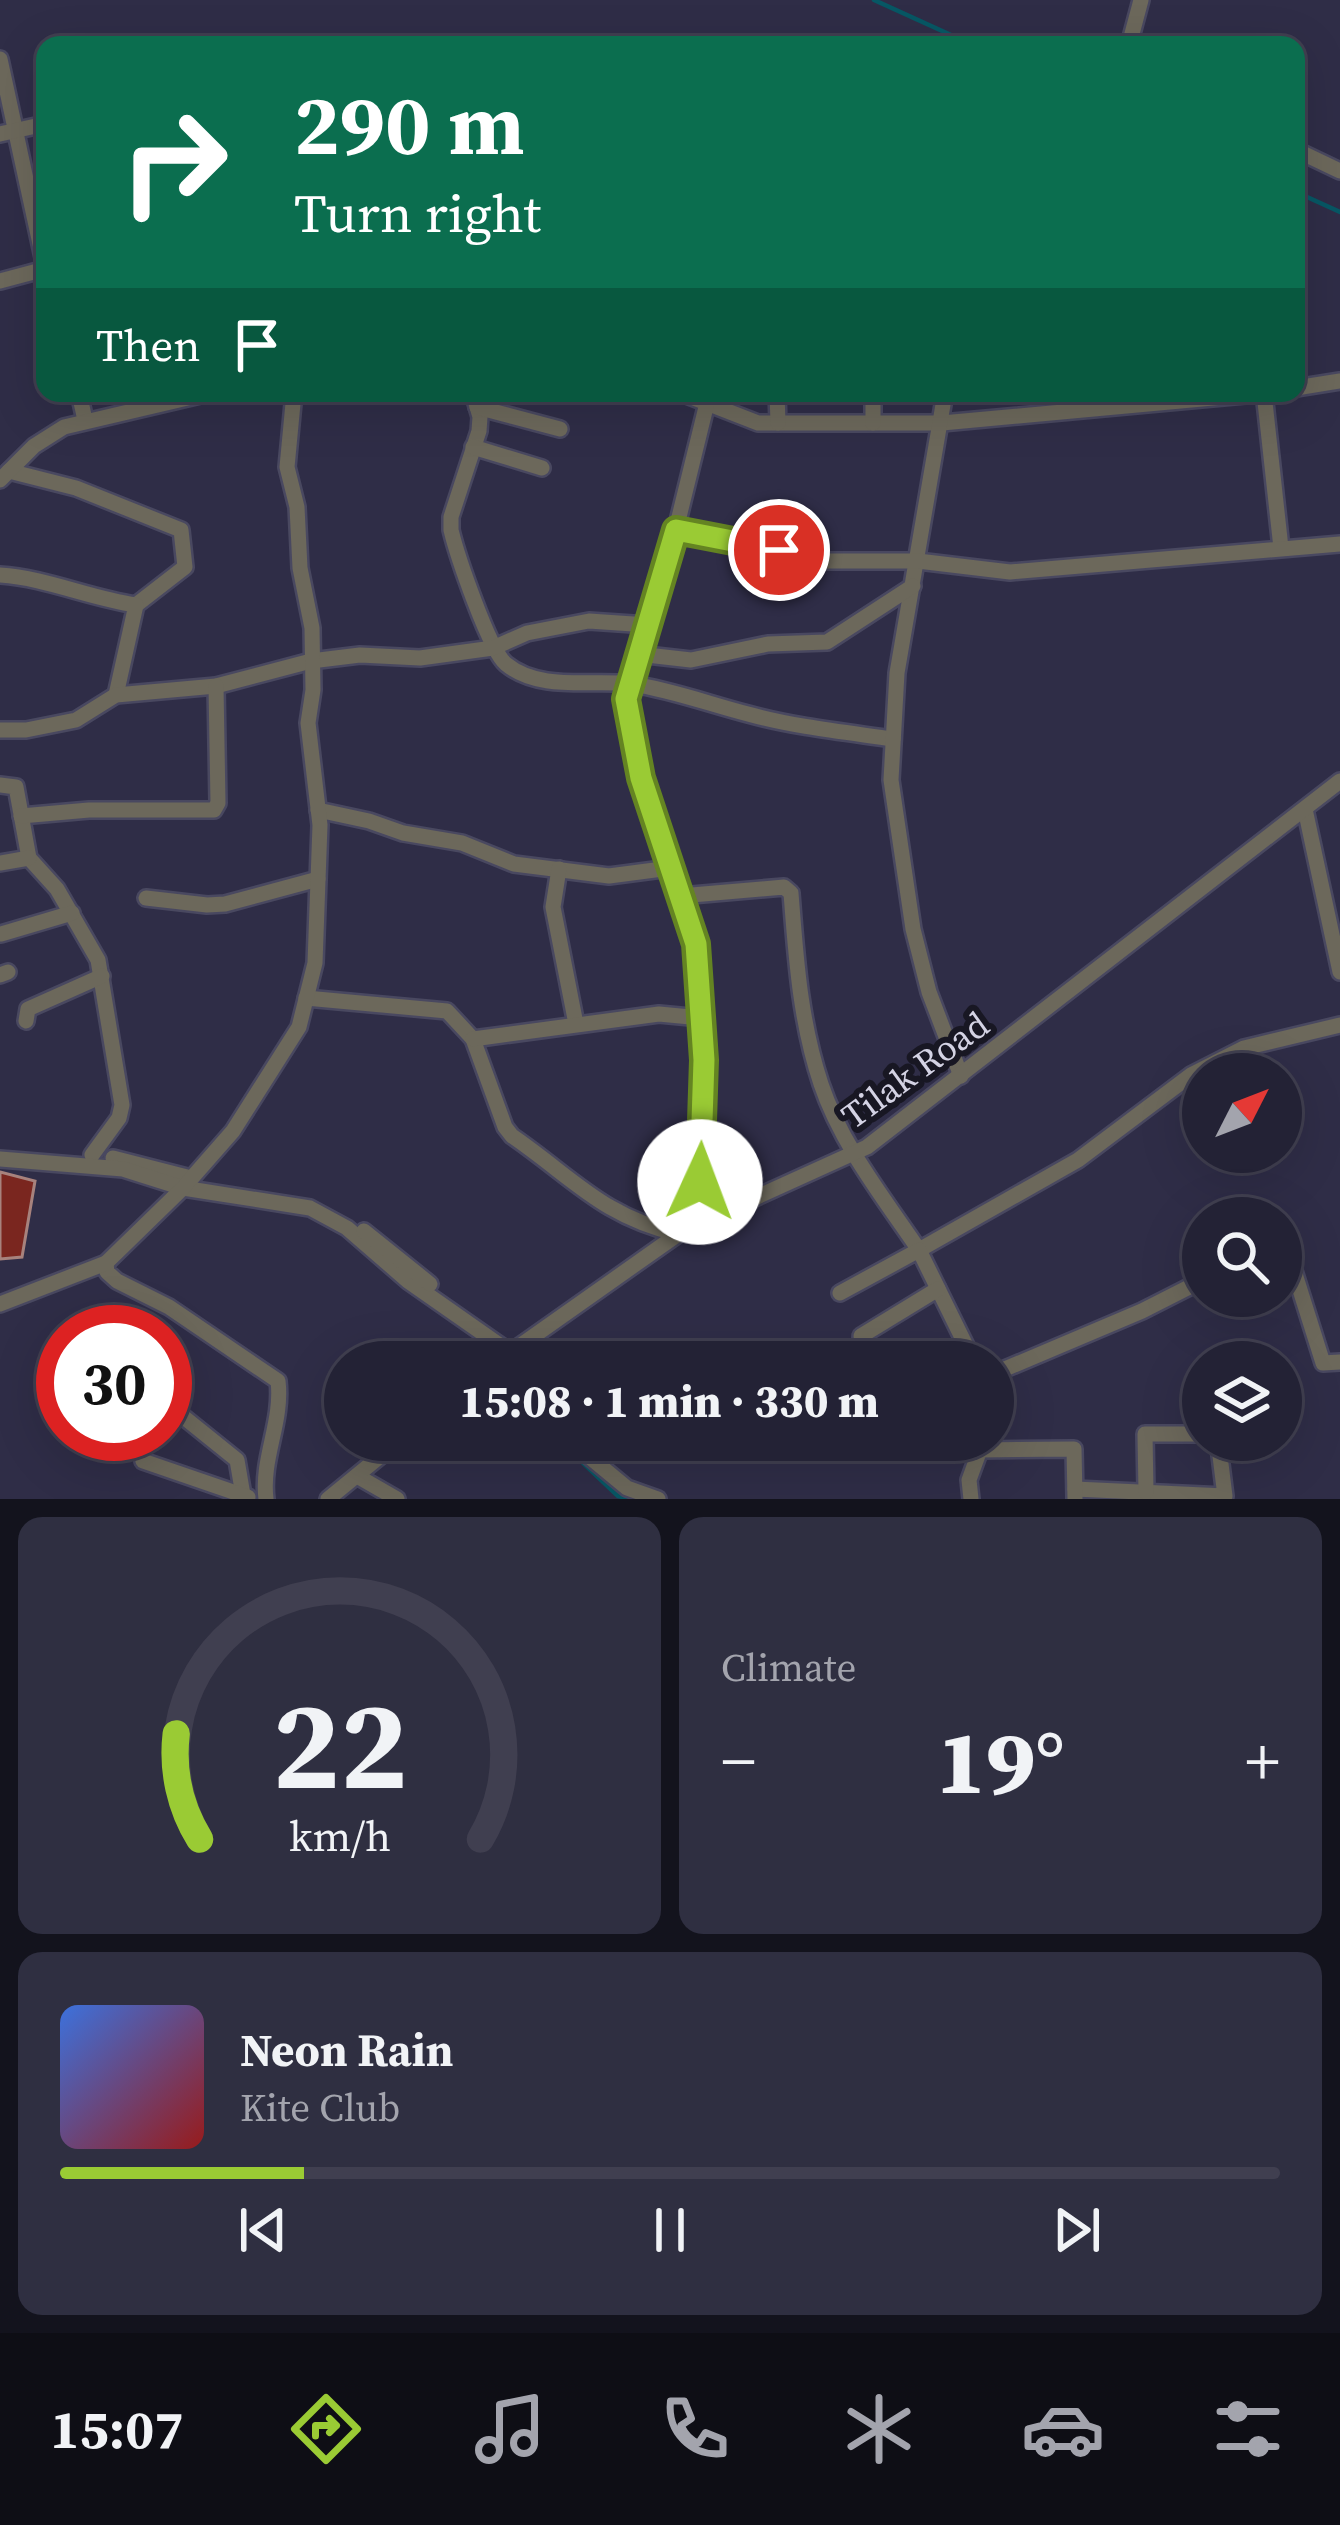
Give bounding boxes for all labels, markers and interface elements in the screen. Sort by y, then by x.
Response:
text: 290 m [294,67,525,182]
icon: right [96,84,252,240]
text: Turn right [294,176,541,250]
icon: arrive [224,312,290,378]
text: Then [96,314,200,376]
pin [728,499,830,601]
icon: arrive [746,517,812,583]
street label: Tilak Road [831,1000,999,1140]
north arrow [1182,1053,1302,1173]
map controls [1182,1053,1302,1461]
position arrow [637,1119,763,1245]
button: search [1182,1197,1302,1317]
speed limit sign: 30 [36,1305,192,1461]
button: layers [1182,1341,1302,1461]
text: 15:08 · 1 min · 330 m [459,1370,879,1432]
text: Climate [721,1641,856,1694]
text: 22 [272,1659,407,1830]
text: 19° [936,1700,1065,1823]
text: − [721,1716,756,1806]
text: + [1245,1716,1280,1806]
text: km/h [288,1806,391,1864]
text: Neon Rain [240,2019,453,2081]
text: Kite Club [240,2081,400,2134]
icon: previous [230,2197,296,2263]
icon: pause [637,2197,703,2263]
icon: next [1044,2197,1110,2263]
icon: directions [284,2387,368,2471]
icon: music [468,2387,552,2471]
icon: phone [653,2387,737,2471]
icon: climate [837,2387,921,2471]
icon: car [1021,2387,1105,2471]
icon: filters [1206,2387,1290,2471]
text: 15:07 [50,2392,183,2466]

